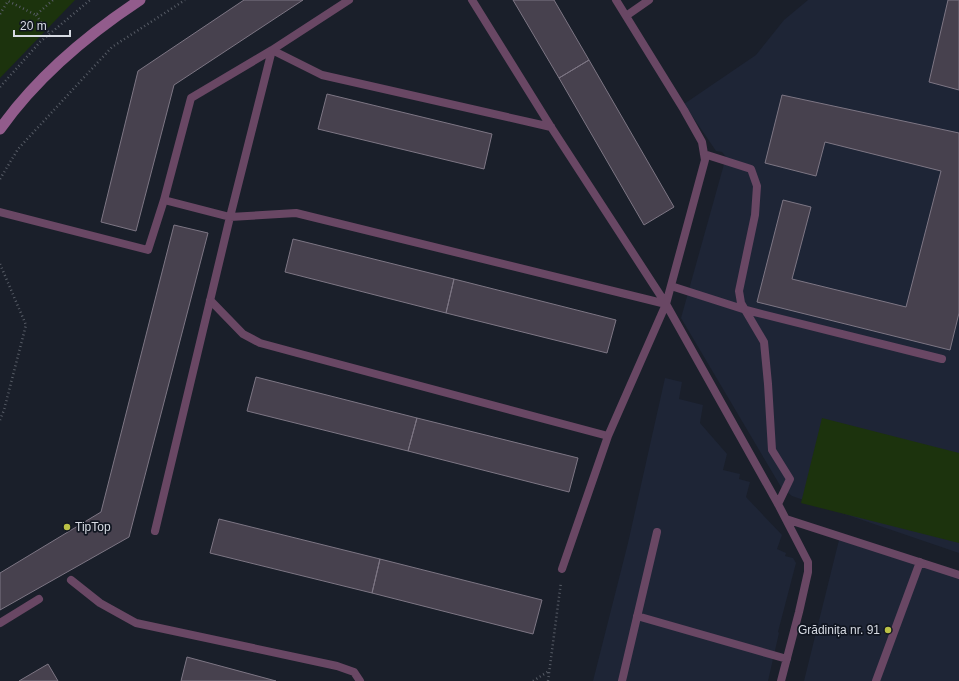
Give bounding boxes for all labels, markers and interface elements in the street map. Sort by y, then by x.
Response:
scale bar [14,12,70,38]
text: 20 m [20,19,47,33]
place label: TipTop [75,520,111,534]
marker: TipTop [62,522,72,532]
place label: Grădinița nr. 91 [798,623,880,637]
marker: Grădinița nr. 91 [883,625,893,635]

